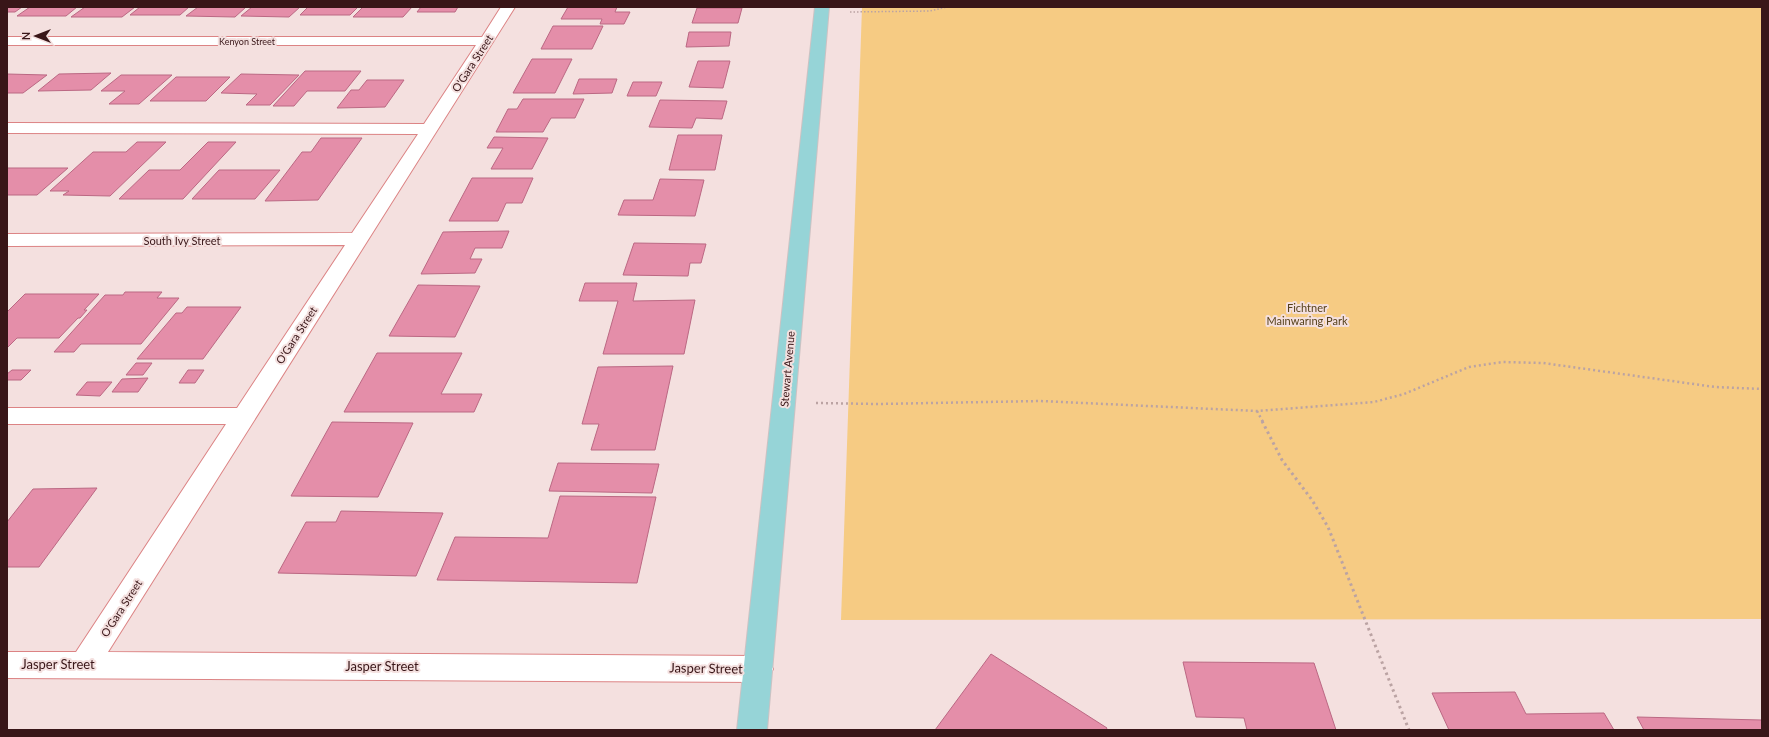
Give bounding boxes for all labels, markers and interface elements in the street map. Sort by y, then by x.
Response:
north arrow [16,16,56,56]
text: N [19,32,32,40]
street label: O'Gara Street [449,32,495,94]
street label: Kenyon Street [219,36,276,47]
street label: South Ivy Street [143,234,221,247]
park label: Fichtner Mainwaring Park [1266,301,1348,327]
street label: O'Gara Street [273,304,319,366]
street label: Stewart Avenue [777,330,797,408]
street label: O'Gara Street [98,577,144,639]
street label: Jasper Street [21,656,95,672]
street label: Jasper Street [345,658,419,674]
street label: Jasper Street [669,659,743,677]

